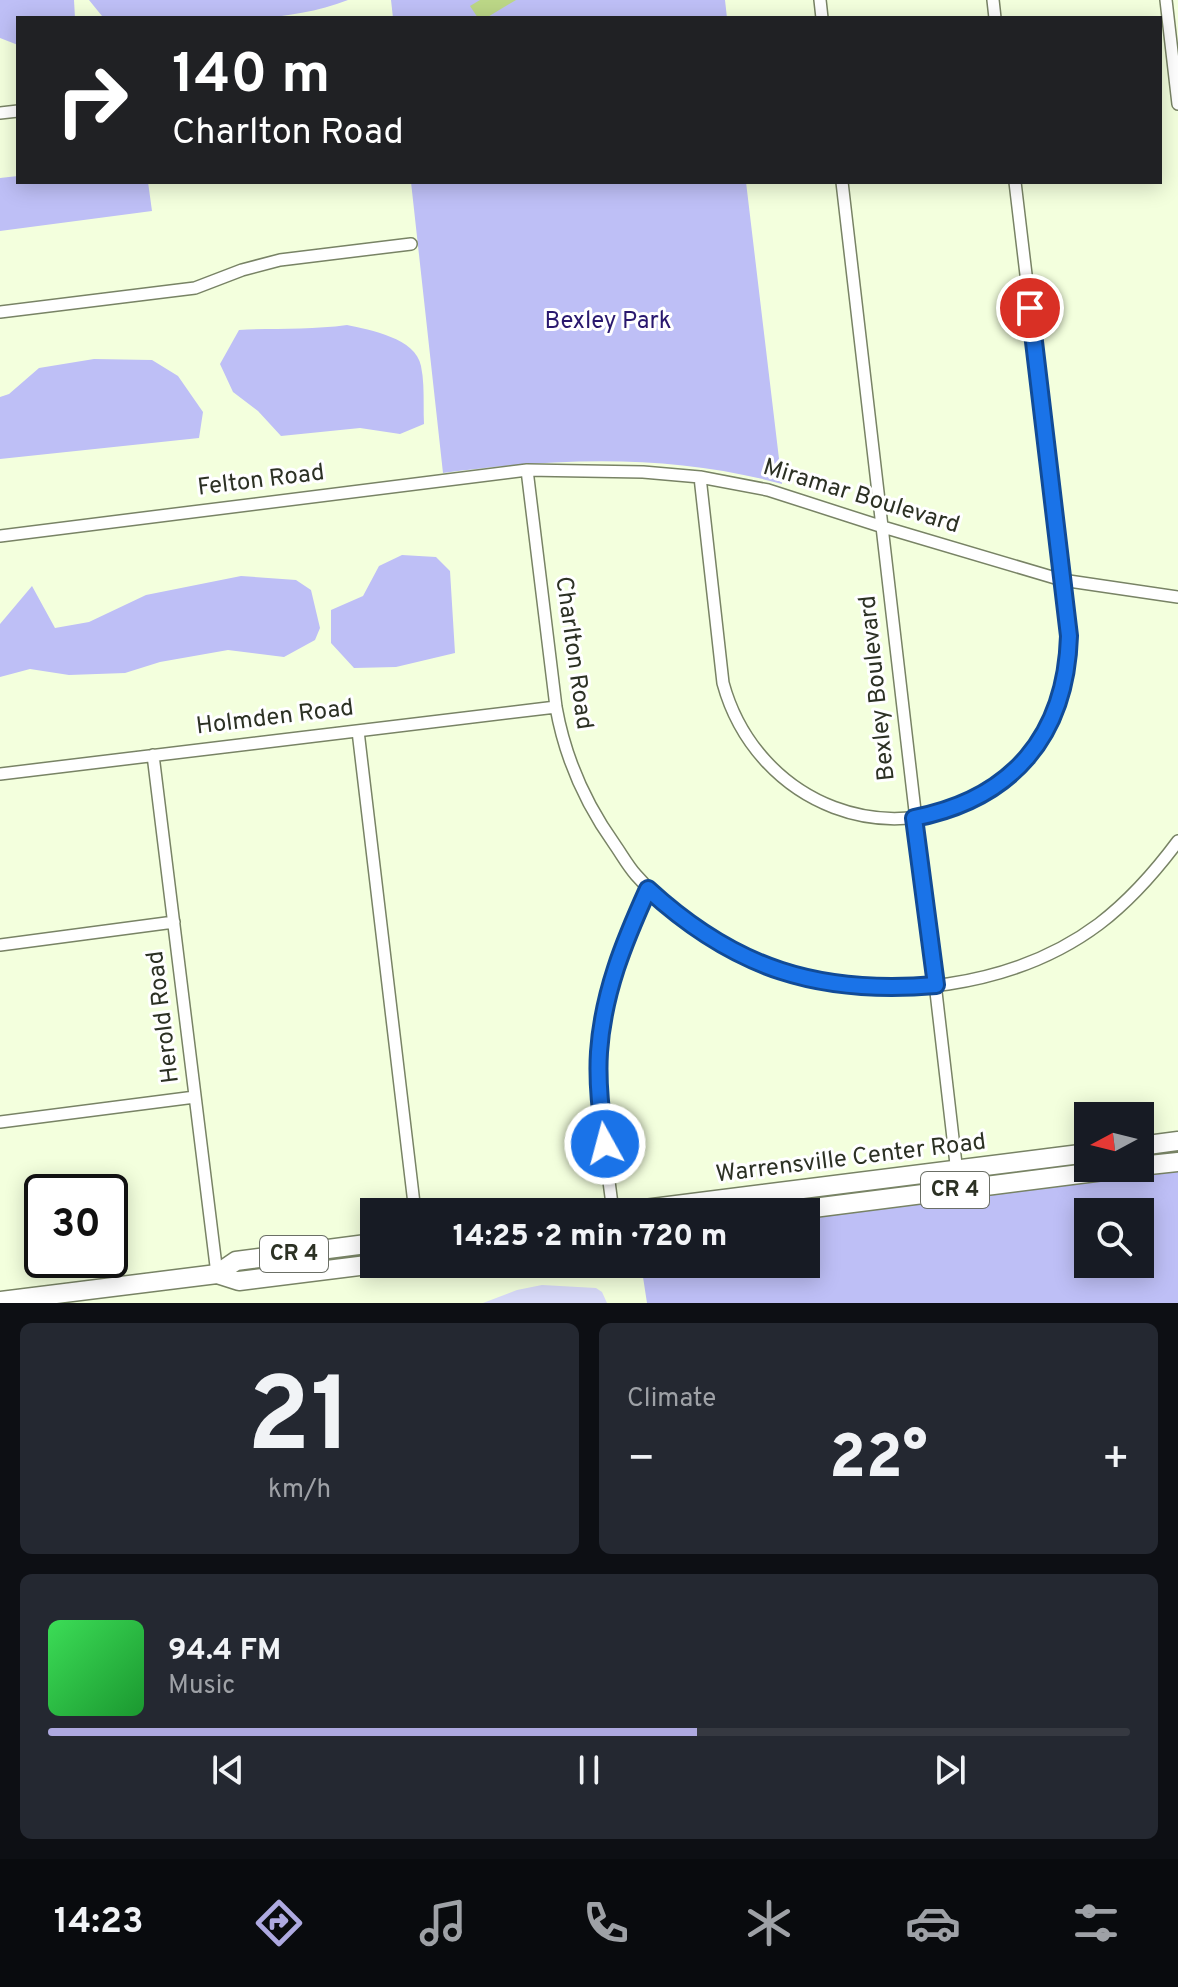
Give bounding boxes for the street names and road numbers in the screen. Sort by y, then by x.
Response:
street label: Miramar Boulevard [759,453,963,541]
street label: Felton Road [196,458,326,504]
street label: Charlton Road [547,574,599,732]
street label: Bexley Boulevard [853,594,903,782]
street label: Holmden Road [194,693,356,743]
street label: Herold Road [141,949,187,1085]
street label: Warrensville Center Road [714,1128,988,1190]
road number: CR 4 [921,1172,989,1208]
road number: CR 4 [260,1236,328,1272]

